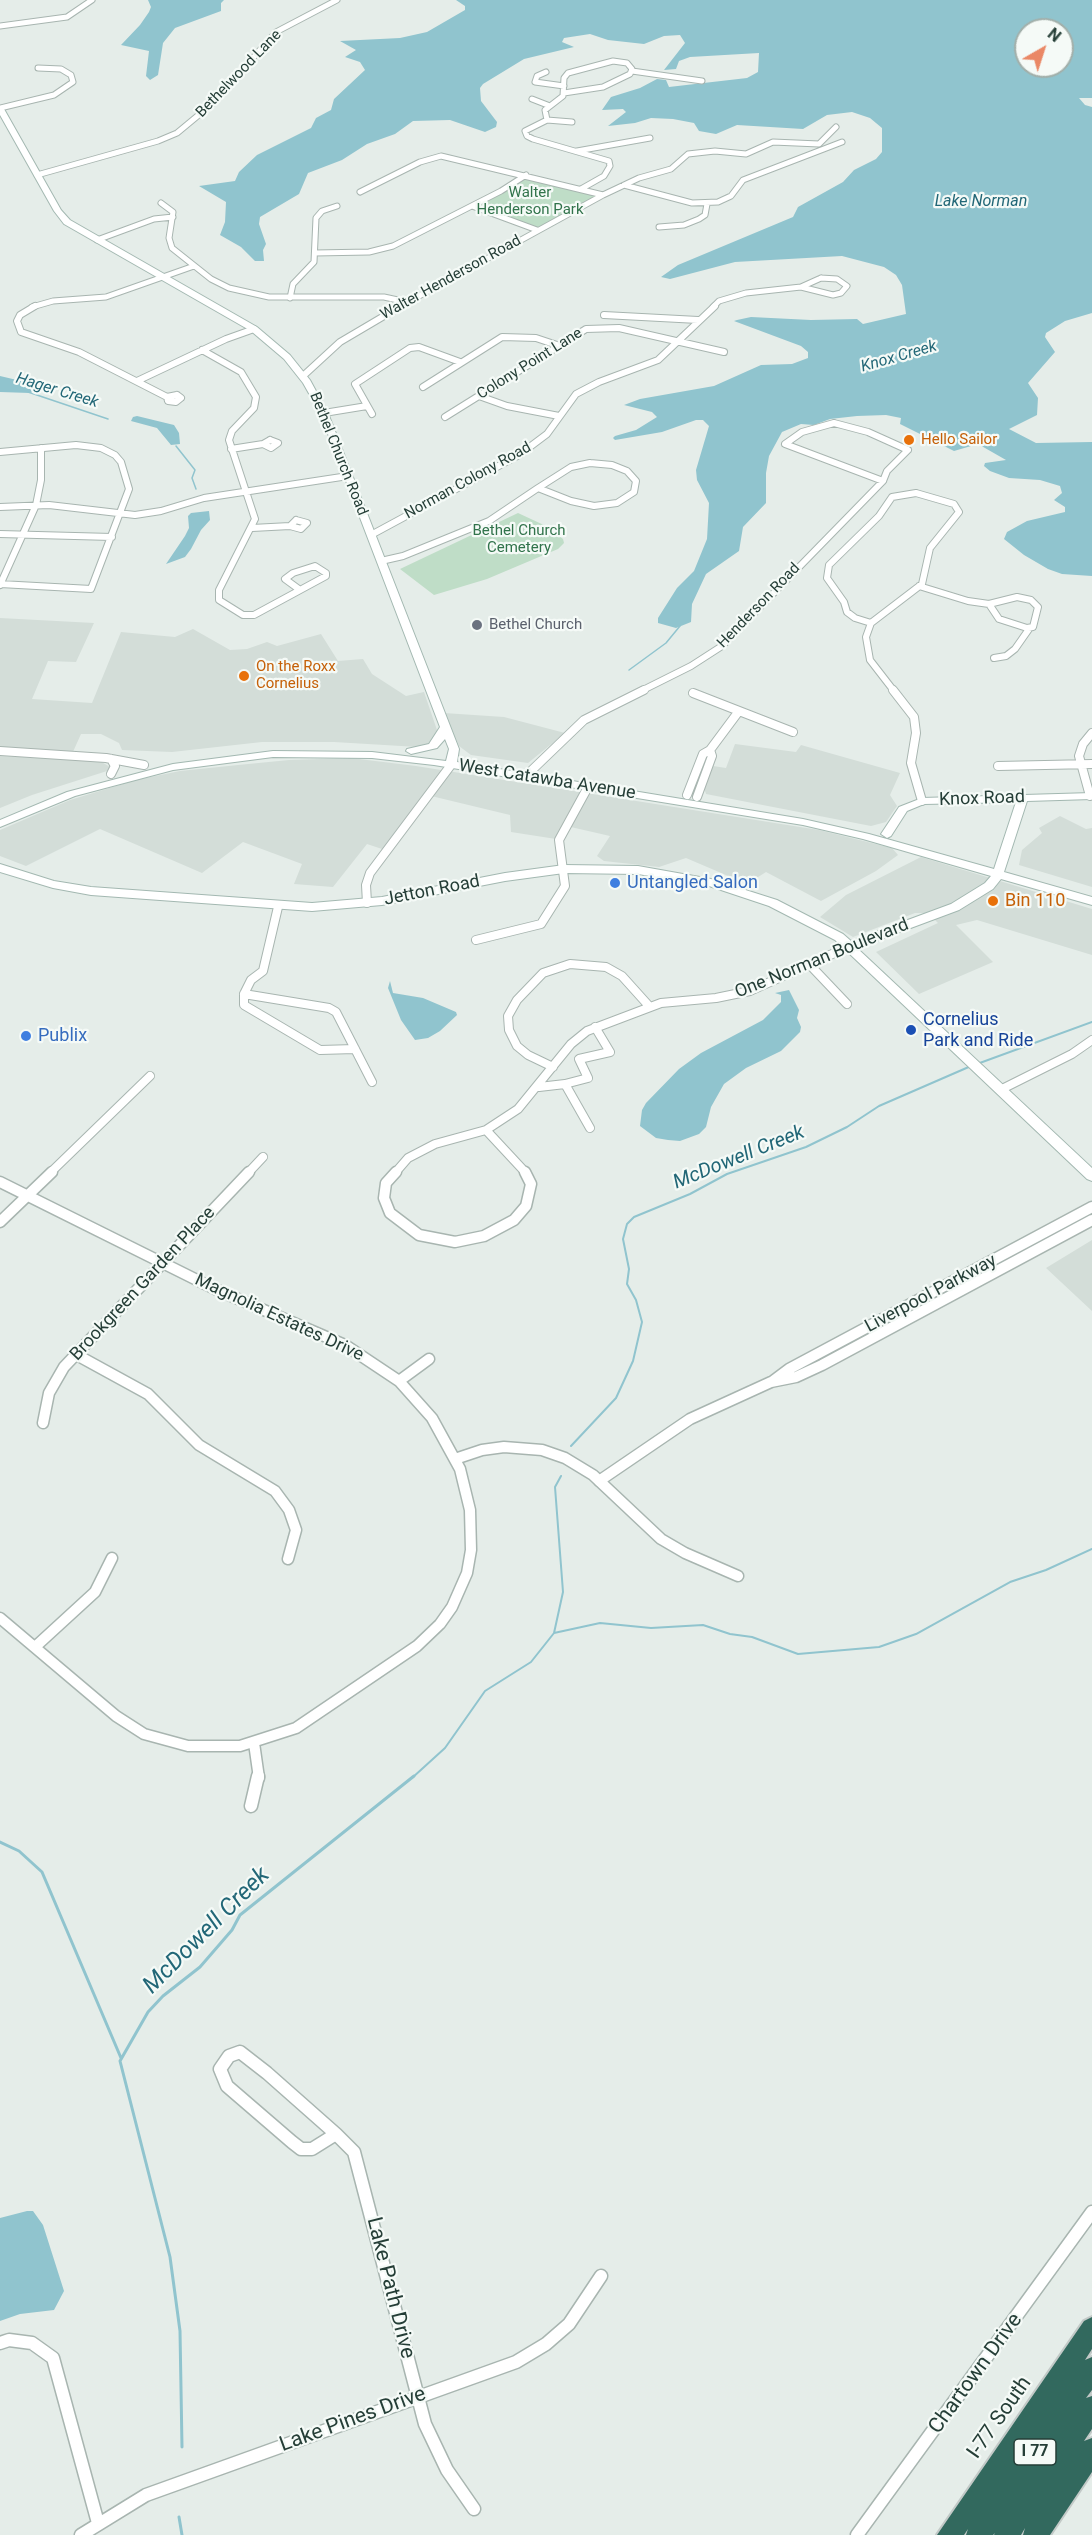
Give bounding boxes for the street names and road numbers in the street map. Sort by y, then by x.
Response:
street label: Bethelwood Lane [193,26,285,122]
street label: Walter Henderson Road [378,232,524,324]
street label: Colony Point Lane [474,324,586,404]
street label: Bethel Church Road [305,390,371,518]
street label: Norman Colony Road [402,439,534,523]
street label: Henderson Road [714,560,804,652]
street label: West Catawba Avenue [457,755,637,805]
street label: Knox Road [939,787,1025,811]
street label: Jetton Road [382,871,482,911]
street label: One Norman Boulevard [732,914,912,1004]
street label: Brookgreen Garden Place [66,1203,220,1365]
street label: Liverpool Parkway [862,1250,1000,1338]
street label: Magnolia Estates Drive [191,1269,367,1367]
street label: Lake Path Drive [360,2215,420,2361]
street label: Chartown Drive [924,2309,1028,2439]
street label: I-77 South [962,2372,1038,2464]
street label: Lake Pines Drive [276,2382,430,2458]
road number: I 77 [1014,2439,1056,2465]

